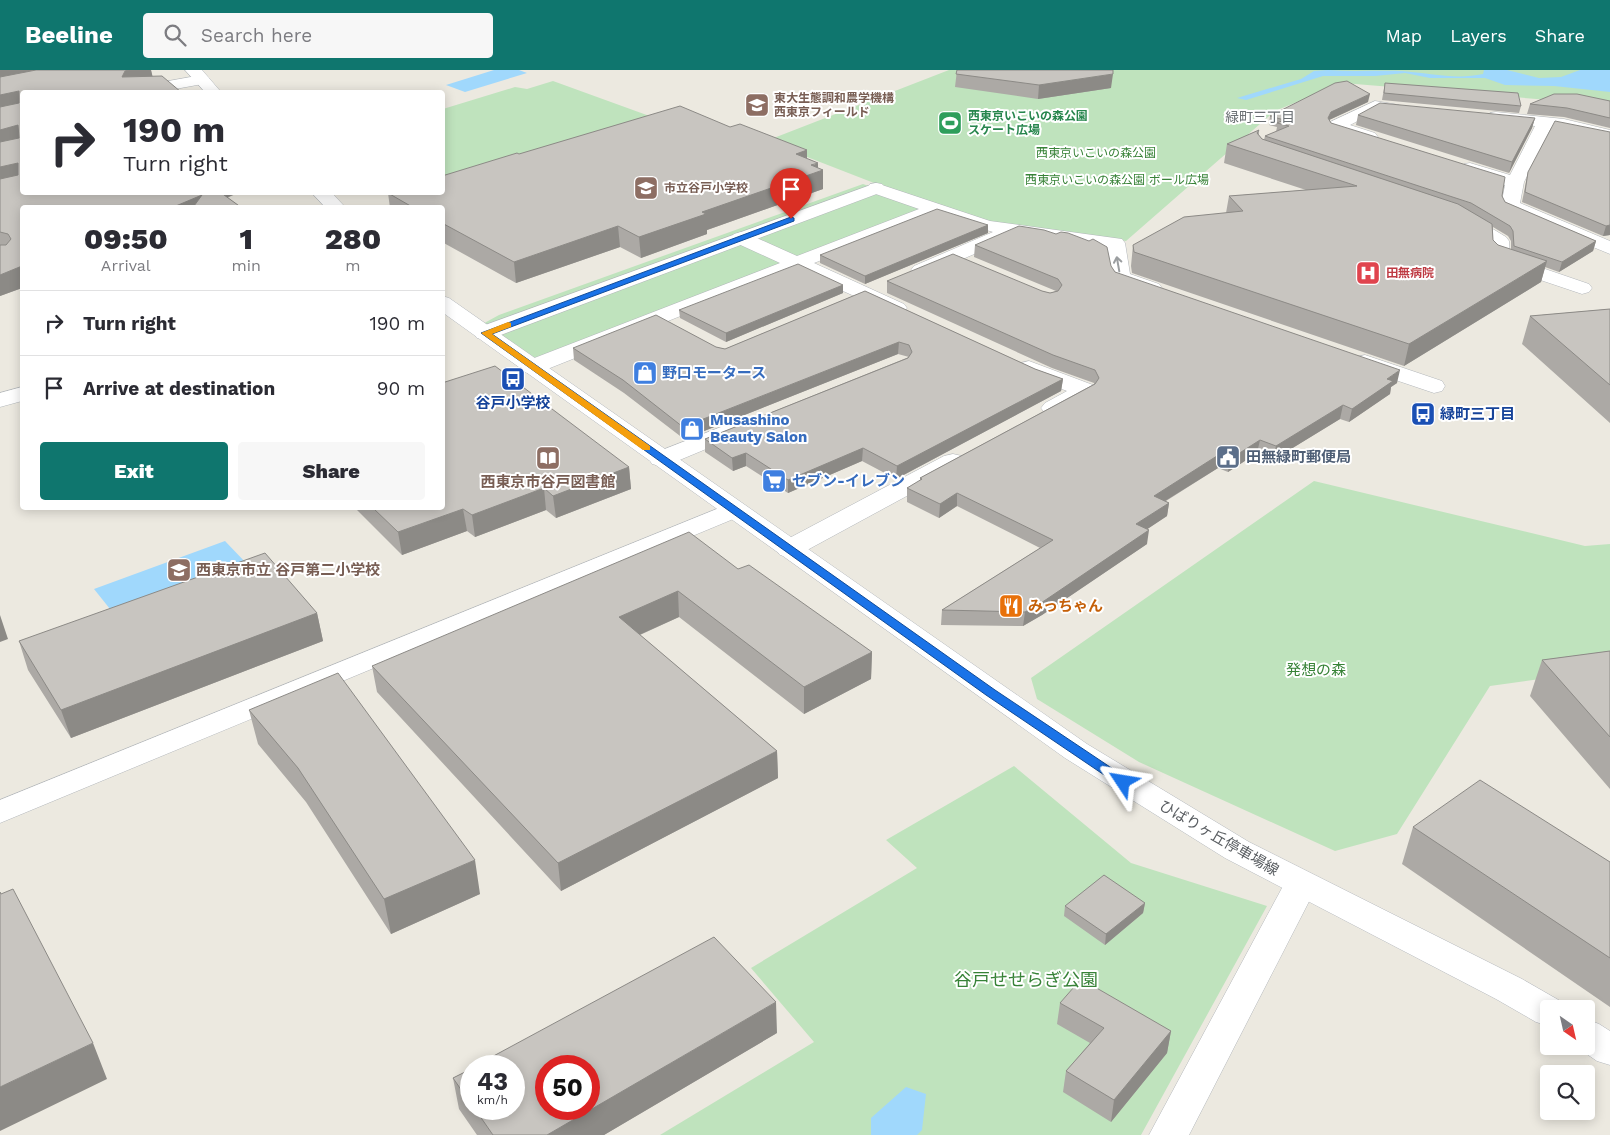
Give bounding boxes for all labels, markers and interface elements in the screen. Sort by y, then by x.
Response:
search box [143,13,493,58]
text: Beeline [25,21,113,49]
icon: search [161,21,189,49]
text: Search here [201,24,312,47]
text: Map [1385,25,1422,46]
text: Layers [1450,25,1507,46]
text: Share [1535,25,1585,46]
place label: 東大生態調和農学機構 西東京フィールド [774,91,894,119]
school or university icon: 東大生態調和農学機構 西東京フィールド [744,92,770,118]
text: 190 m [123,109,225,151]
place label: 西東京いこいの森公園 スケート広場 [968,109,1088,137]
district label: 緑町三丁目 [1225,109,1295,125]
icon: right [40,110,105,175]
sports icon: 西東京いこいの森公園 スケート広場 [937,110,963,136]
park label: 西東京いこいの森公園 [1036,146,1156,160]
text: Turn right [123,151,228,176]
pin [770,168,812,219]
park label: 西東京いこいの森公園 ボール広場 [1025,173,1209,187]
school or university icon: 市立谷戸小学校 [633,175,659,201]
icon: arrive [777,175,805,203]
place label: 市立谷戸小学校 [664,181,748,195]
text: 09:50 [84,221,168,256]
text: 1 [240,221,253,256]
text: 280 [325,221,381,256]
text: Arrival [101,256,151,275]
text: min [232,256,261,275]
text: m [345,256,361,275]
one-way arrow [1113,256,1123,272]
hospital icon: 田無病院 [1355,260,1381,286]
place label: 田無病院 [1386,266,1434,280]
icon: right [40,309,68,337]
text: Turn right [83,312,176,335]
text: 190 m [369,312,425,335]
shop icon: 野口モータース [632,360,658,386]
place label: 野口モータース [662,364,766,382]
bus stop icon: 谷戸小学校 [500,366,526,392]
icon: arrive [40,374,68,402]
text: Arrive at destination [83,377,275,400]
text: 90 m [377,377,425,400]
place label: 谷戸小学校 [475,394,551,412]
bus stop icon: 緑町三丁目 [1410,401,1436,427]
place label: 緑町三丁目 [1440,405,1515,423]
place label: Musashino Beauty Salon [710,411,807,446]
shop icon: Musashino Beauty Salon [679,416,705,442]
button: Exit [40,442,228,500]
button: Share [238,442,425,500]
public building icon: 田無緑町郵便局 [1215,444,1241,470]
library icon: 西東京市谷戸図書館 [535,445,561,471]
place label: 田無緑町郵便局 [1246,448,1351,466]
supermarket icon: セブン-イレブン [761,468,787,494]
place label: セブン-イレブン [792,472,905,490]
place label: 西東京市谷戸図書館 [480,473,616,491]
school or university icon: 西東京市立 谷戸第二小学校 [166,557,192,583]
place label: 西東京市立 谷戸第二小学校 [196,561,380,579]
restaurant icon: みっちゃん [998,593,1024,619]
place label: みっちゃん [1028,597,1103,615]
park label: 発想の森 [1286,661,1346,679]
position arrow [1096,755,1148,807]
street label: ひばりヶ丘停車場線 [1156,796,1282,880]
park label: 谷戸せせらぎ公園 [954,969,1098,990]
north arrow [1540,1000,1595,1055]
map controls [1540,1000,1595,1120]
speed limit sign: 50 [535,1055,600,1120]
button: search [1540,1065,1595,1120]
text: 43 [477,1067,508,1096]
text: km/h [477,1093,508,1107]

